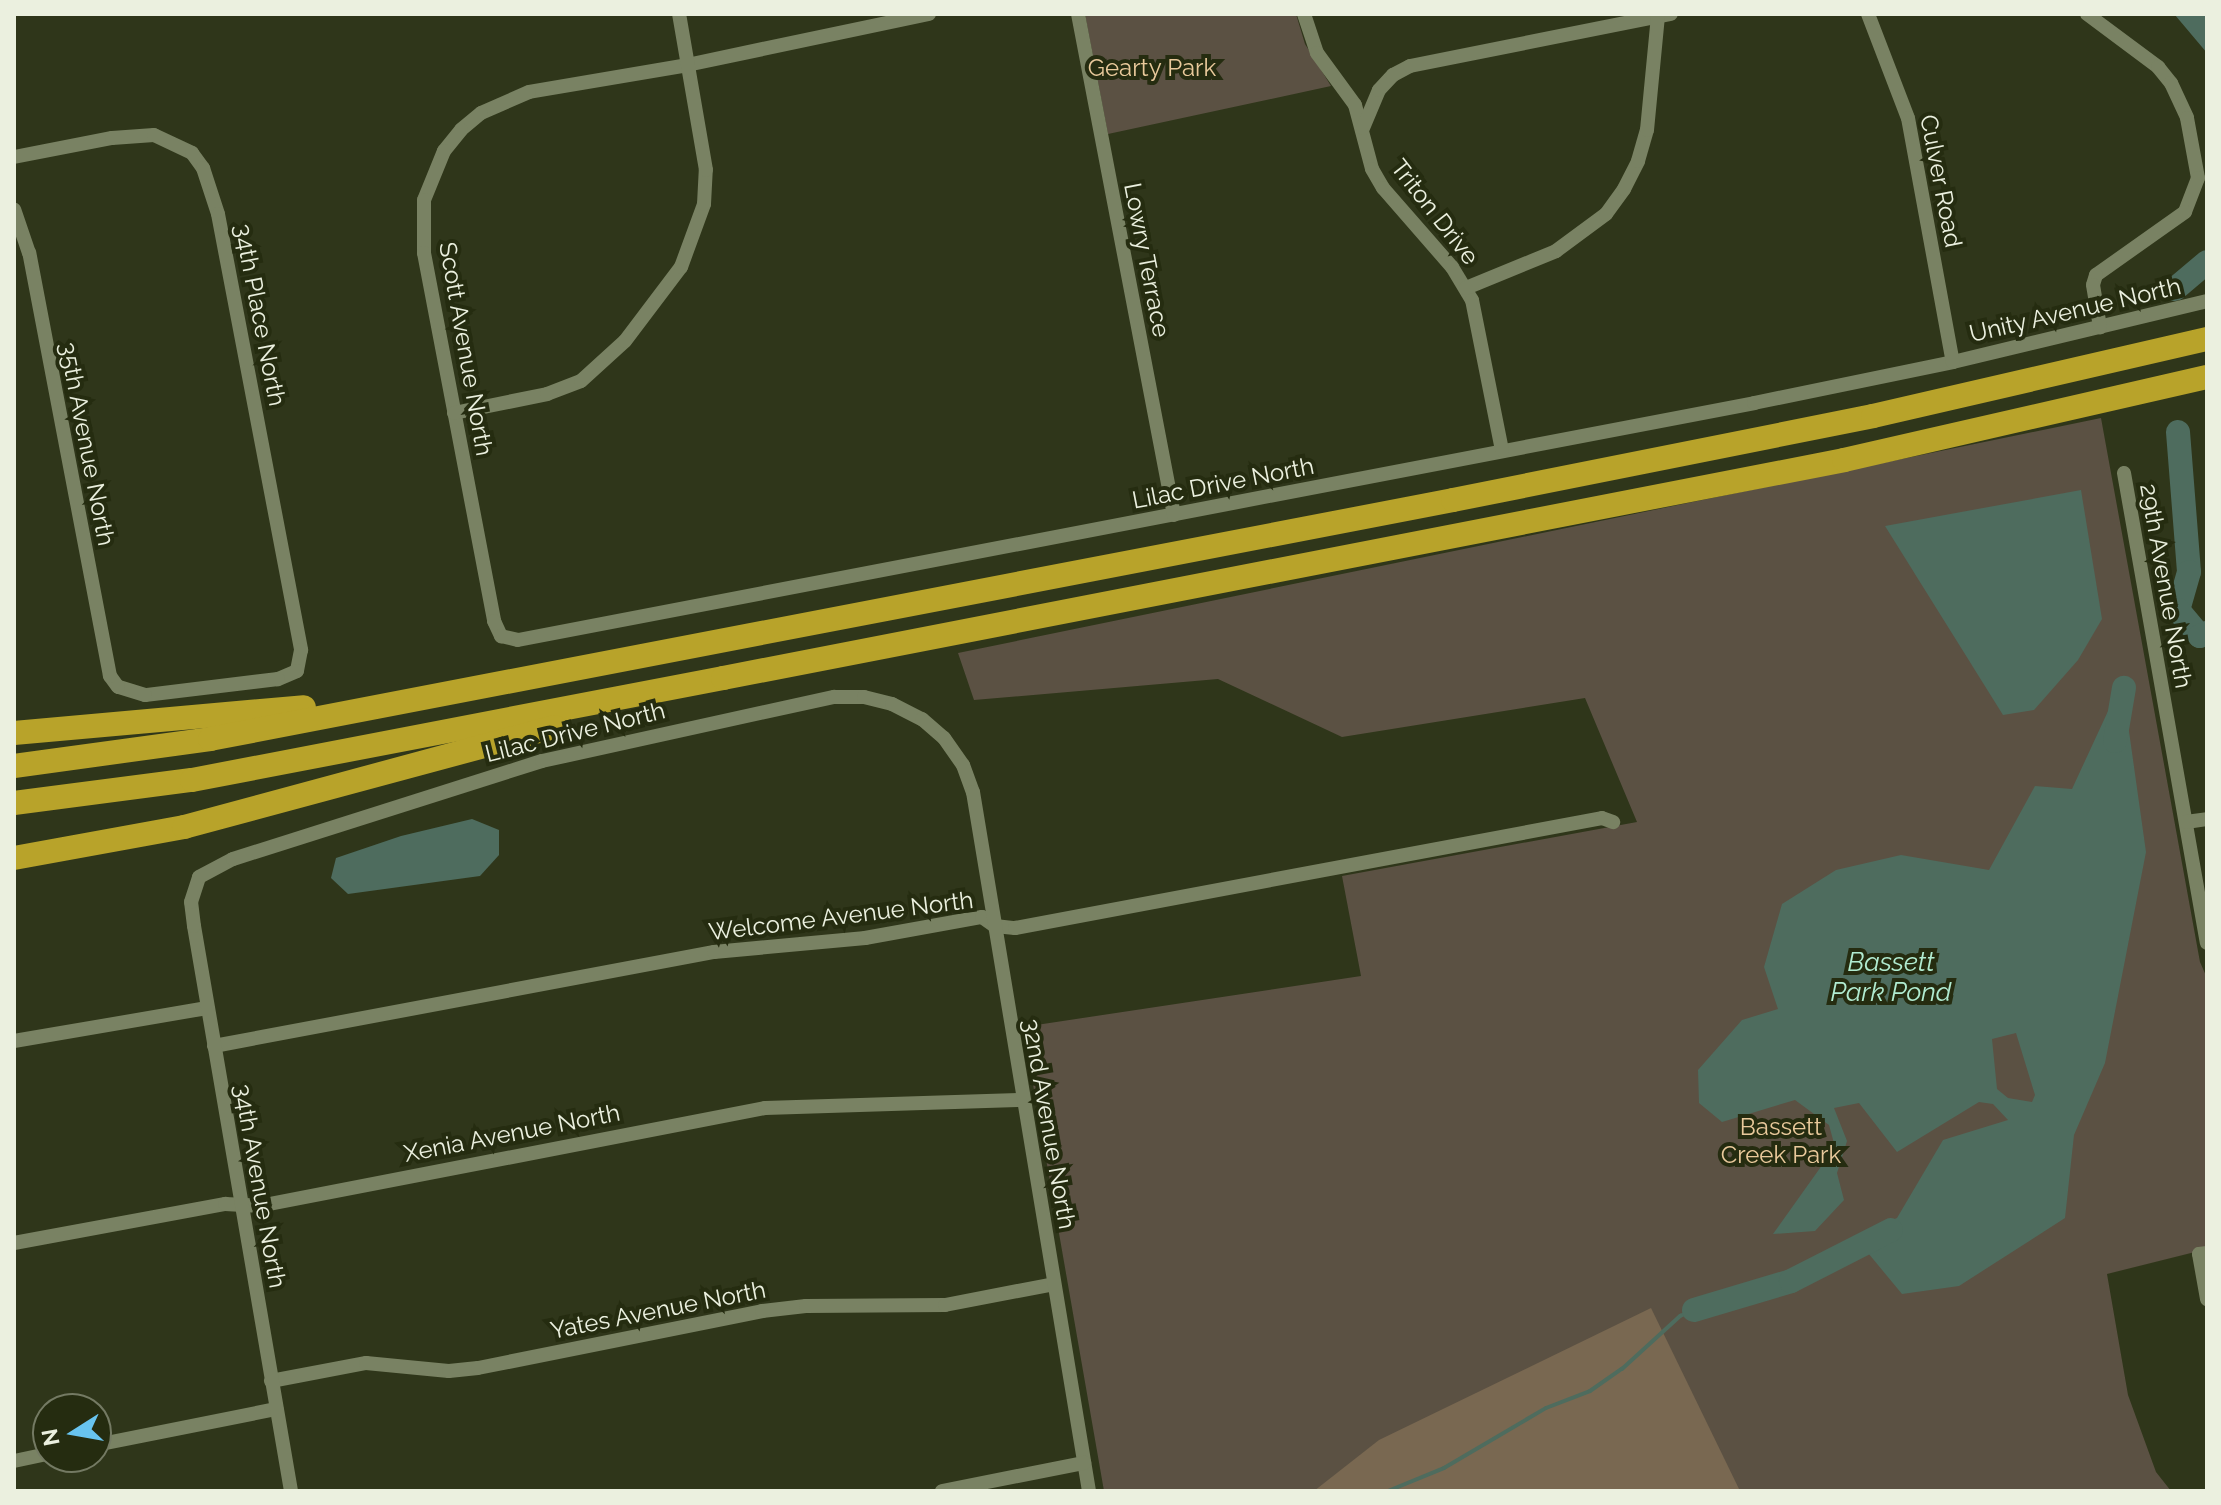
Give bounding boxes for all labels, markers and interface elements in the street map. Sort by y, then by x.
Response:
park label: Gearty Park [1088,54,1216,82]
street label: Culver Road [1914,112,1968,250]
street label: Triton Drive [1385,154,1485,270]
street label: Lowry Terrace [1118,180,1176,340]
street label: 34th Place North [228,221,292,409]
street label: Scott Avenue North [433,239,499,459]
street label: Unity Avenue North [1966,271,2184,349]
street label: 35th Avenue North [53,339,121,549]
street label: Lilac Drive North [1130,451,1316,515]
street label: 29th Avenue North [2134,481,2198,691]
street label: Lilac Drive North [482,696,668,768]
street label: Welcome Avenue North [707,885,975,947]
water label: Bassett Park Pond [1831,947,1951,1008]
street label: 32nd Avenue North [1016,1016,1082,1232]
street label: 34th Avenue North [228,1081,292,1291]
street label: Xenia Avenue North [401,1098,623,1168]
park label: Bassett Creek Park [1721,1113,1841,1169]
street label: Yates Avenue North [548,1275,768,1345]
north arrow [32,1393,112,1473]
text: N [36,1426,65,1448]

